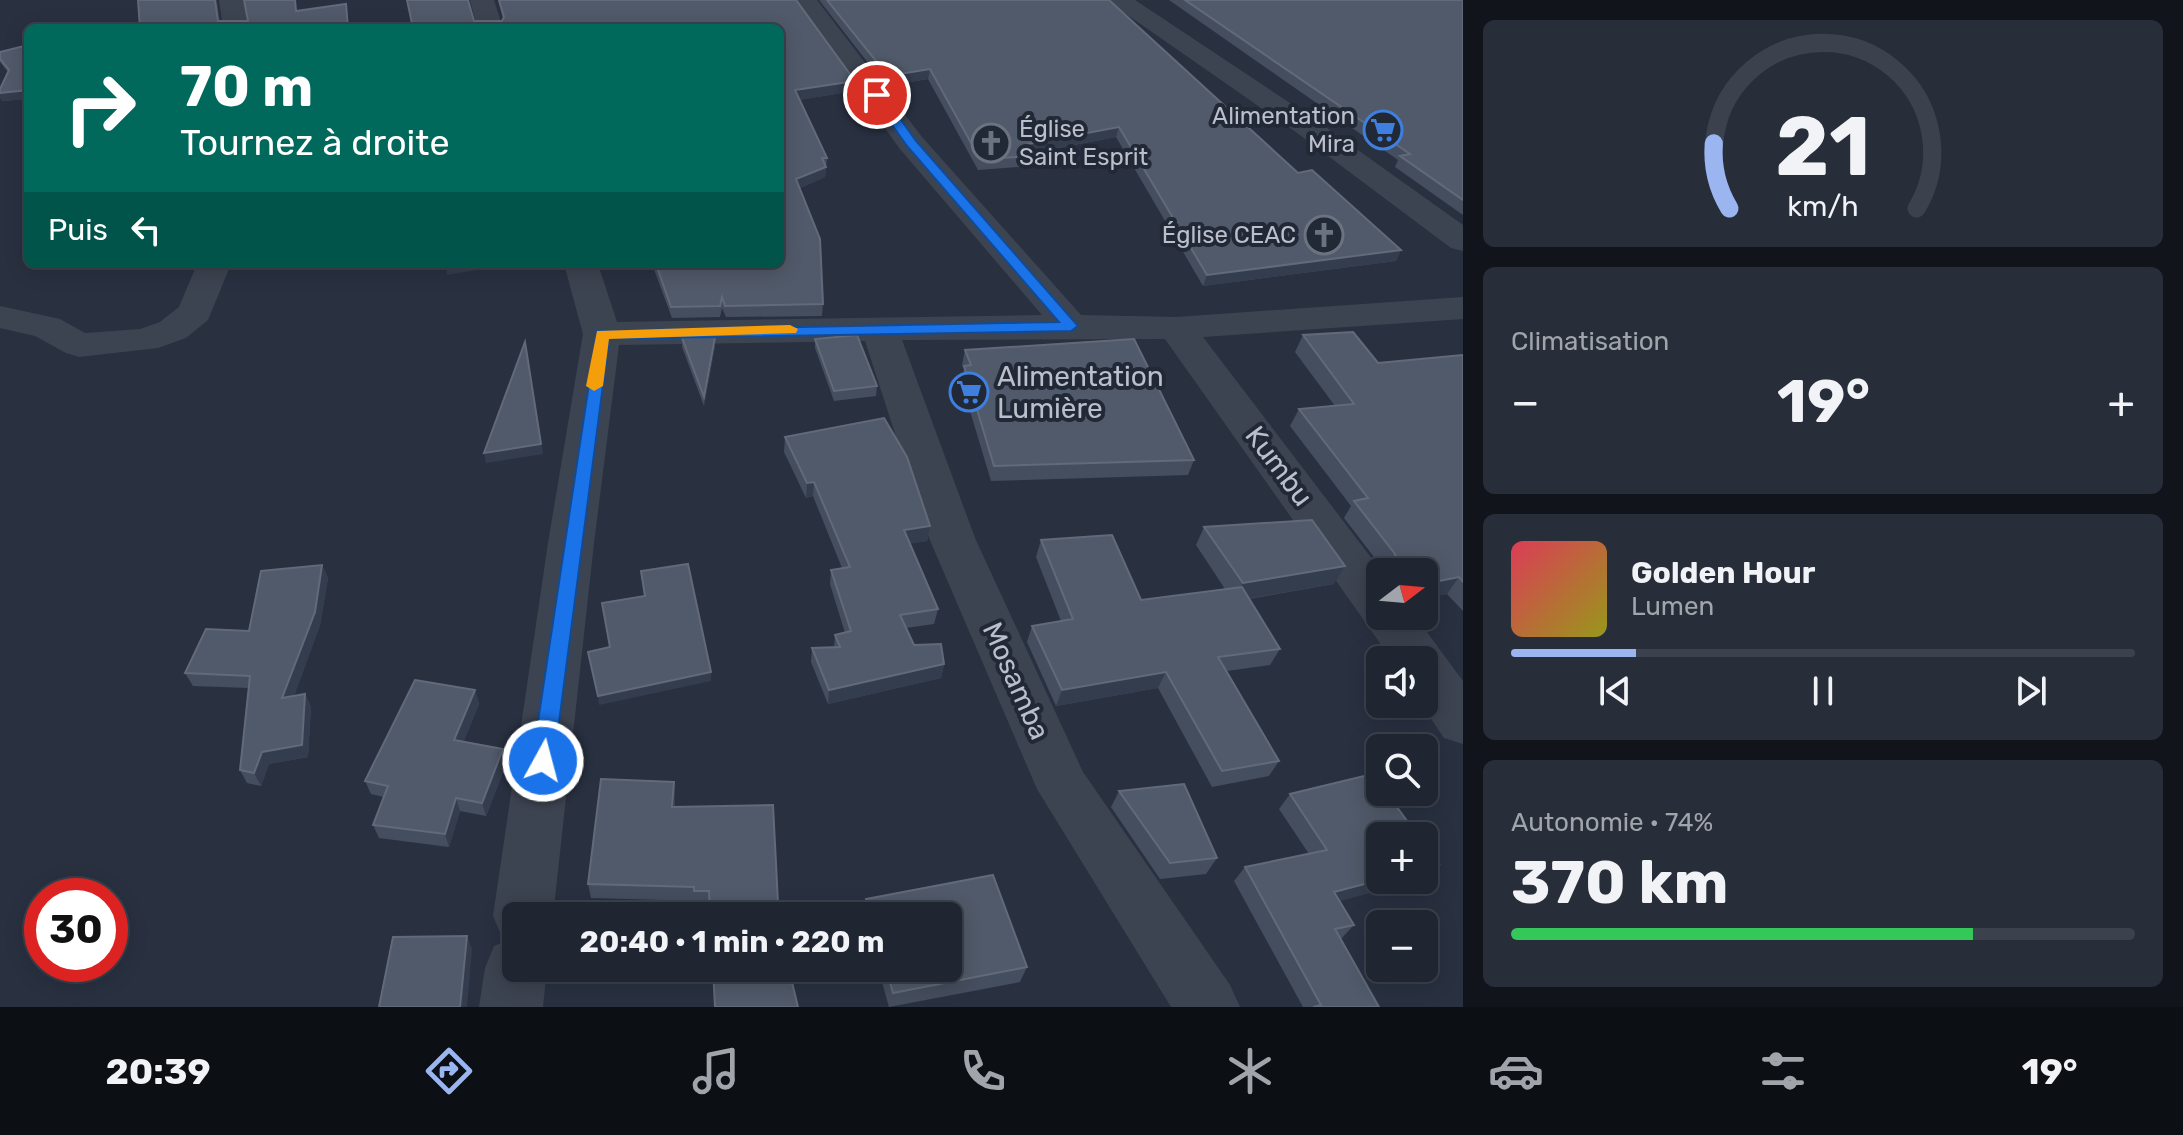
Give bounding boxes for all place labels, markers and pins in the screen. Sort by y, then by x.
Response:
pin [843,61,911,129]
place label: Alimentation Mira [1212,102,1355,158]
supermarket icon: Alimentation Mira [1362,109,1404,151]
place label: Église Saint Esprit [1019,115,1148,171]
church icon: Église Saint Esprit [970,122,1012,164]
church icon: Église CEAC [1303,214,1345,256]
place label: Église CEAC [1162,221,1296,249]
place label: Alimentation Lumière [997,360,1164,425]
supermarket icon: Alimentation Lumière [948,371,990,413]

